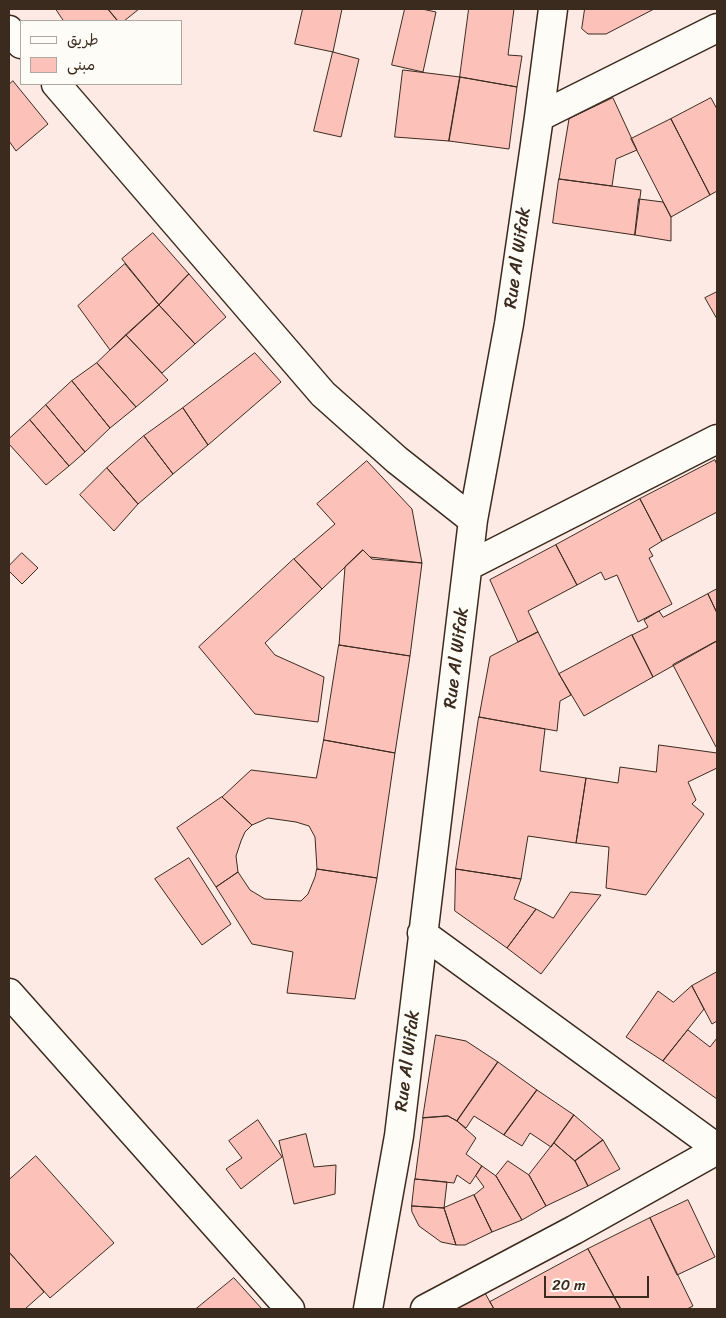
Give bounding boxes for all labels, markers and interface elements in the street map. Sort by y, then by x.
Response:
legend [20,20,182,85]
text: طريق [67,27,99,53]
text: مبنى [67,52,95,78]
street label: Rue Al Wifak [500,206,536,310]
street label: Rue Al Wifak [440,606,474,710]
street label: Rue Al Wifak [391,1009,425,1113]
scale bar [546,1266,651,1298]
text: 20 m [552,1272,586,1298]

